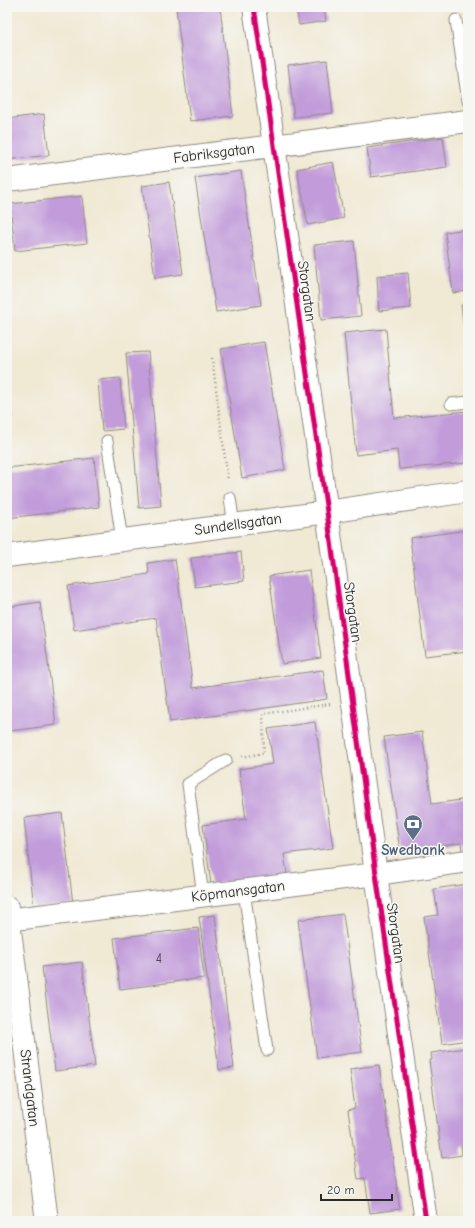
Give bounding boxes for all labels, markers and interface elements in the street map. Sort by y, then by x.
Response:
street label: Fabriksgatan [172,139,256,167]
street label: Storgatan [294,259,320,323]
street label: Sundellsgatan [193,509,283,539]
street label: Storgatan [340,580,366,644]
bank icon: Swedbank [402,813,424,841]
place label: Swedbank [381,841,446,859]
street label: Köpmansgatan [190,876,286,906]
street label: Storgatan [383,901,409,965]
house number: 4 [156,951,162,966]
street label: Strandgatan [16,1048,44,1128]
scale bar [321,1176,392,1202]
text: 20 m [327,1183,355,1197]

